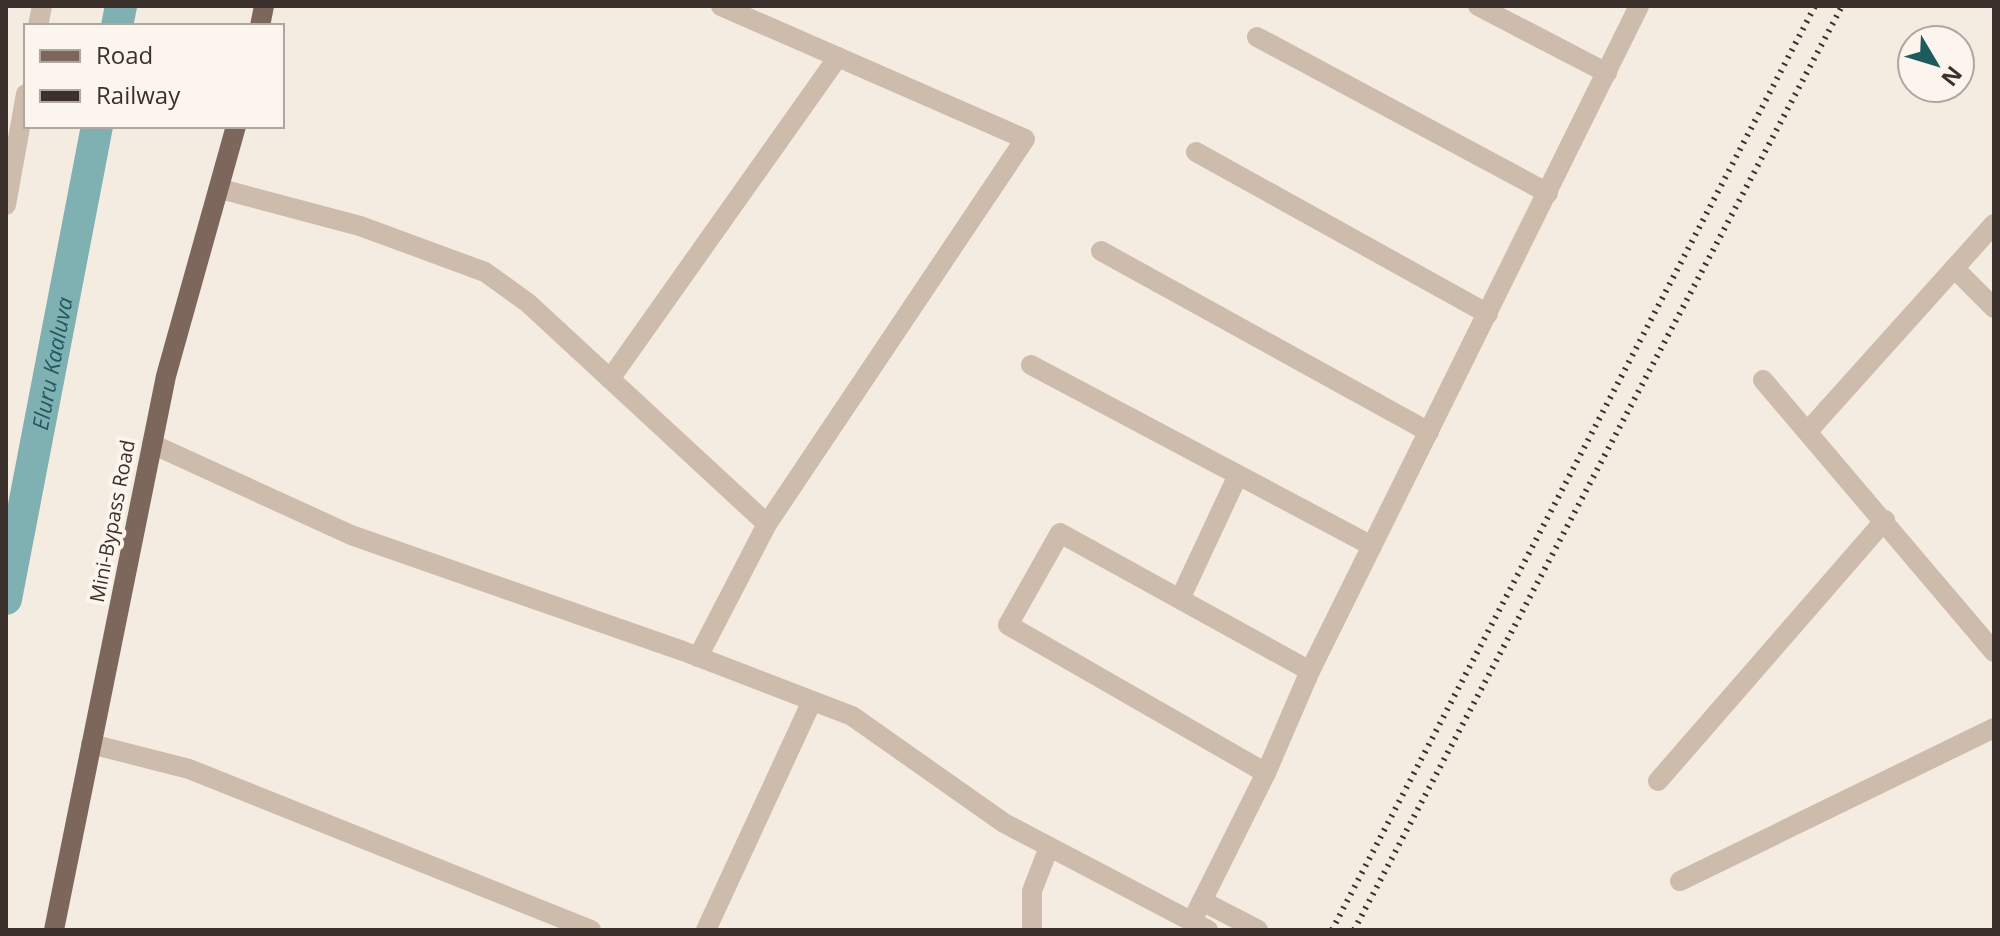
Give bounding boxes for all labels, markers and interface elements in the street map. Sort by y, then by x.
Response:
legend [24,24,284,128]
north arrow [1896,24,1976,104]
text: Road [96,38,153,71]
text: N [1935,61,1970,93]
text: Railway [96,78,181,111]
water label: Eluru Kaaluva [24,294,79,432]
street label: Mini-Bypass Road [83,437,141,605]

